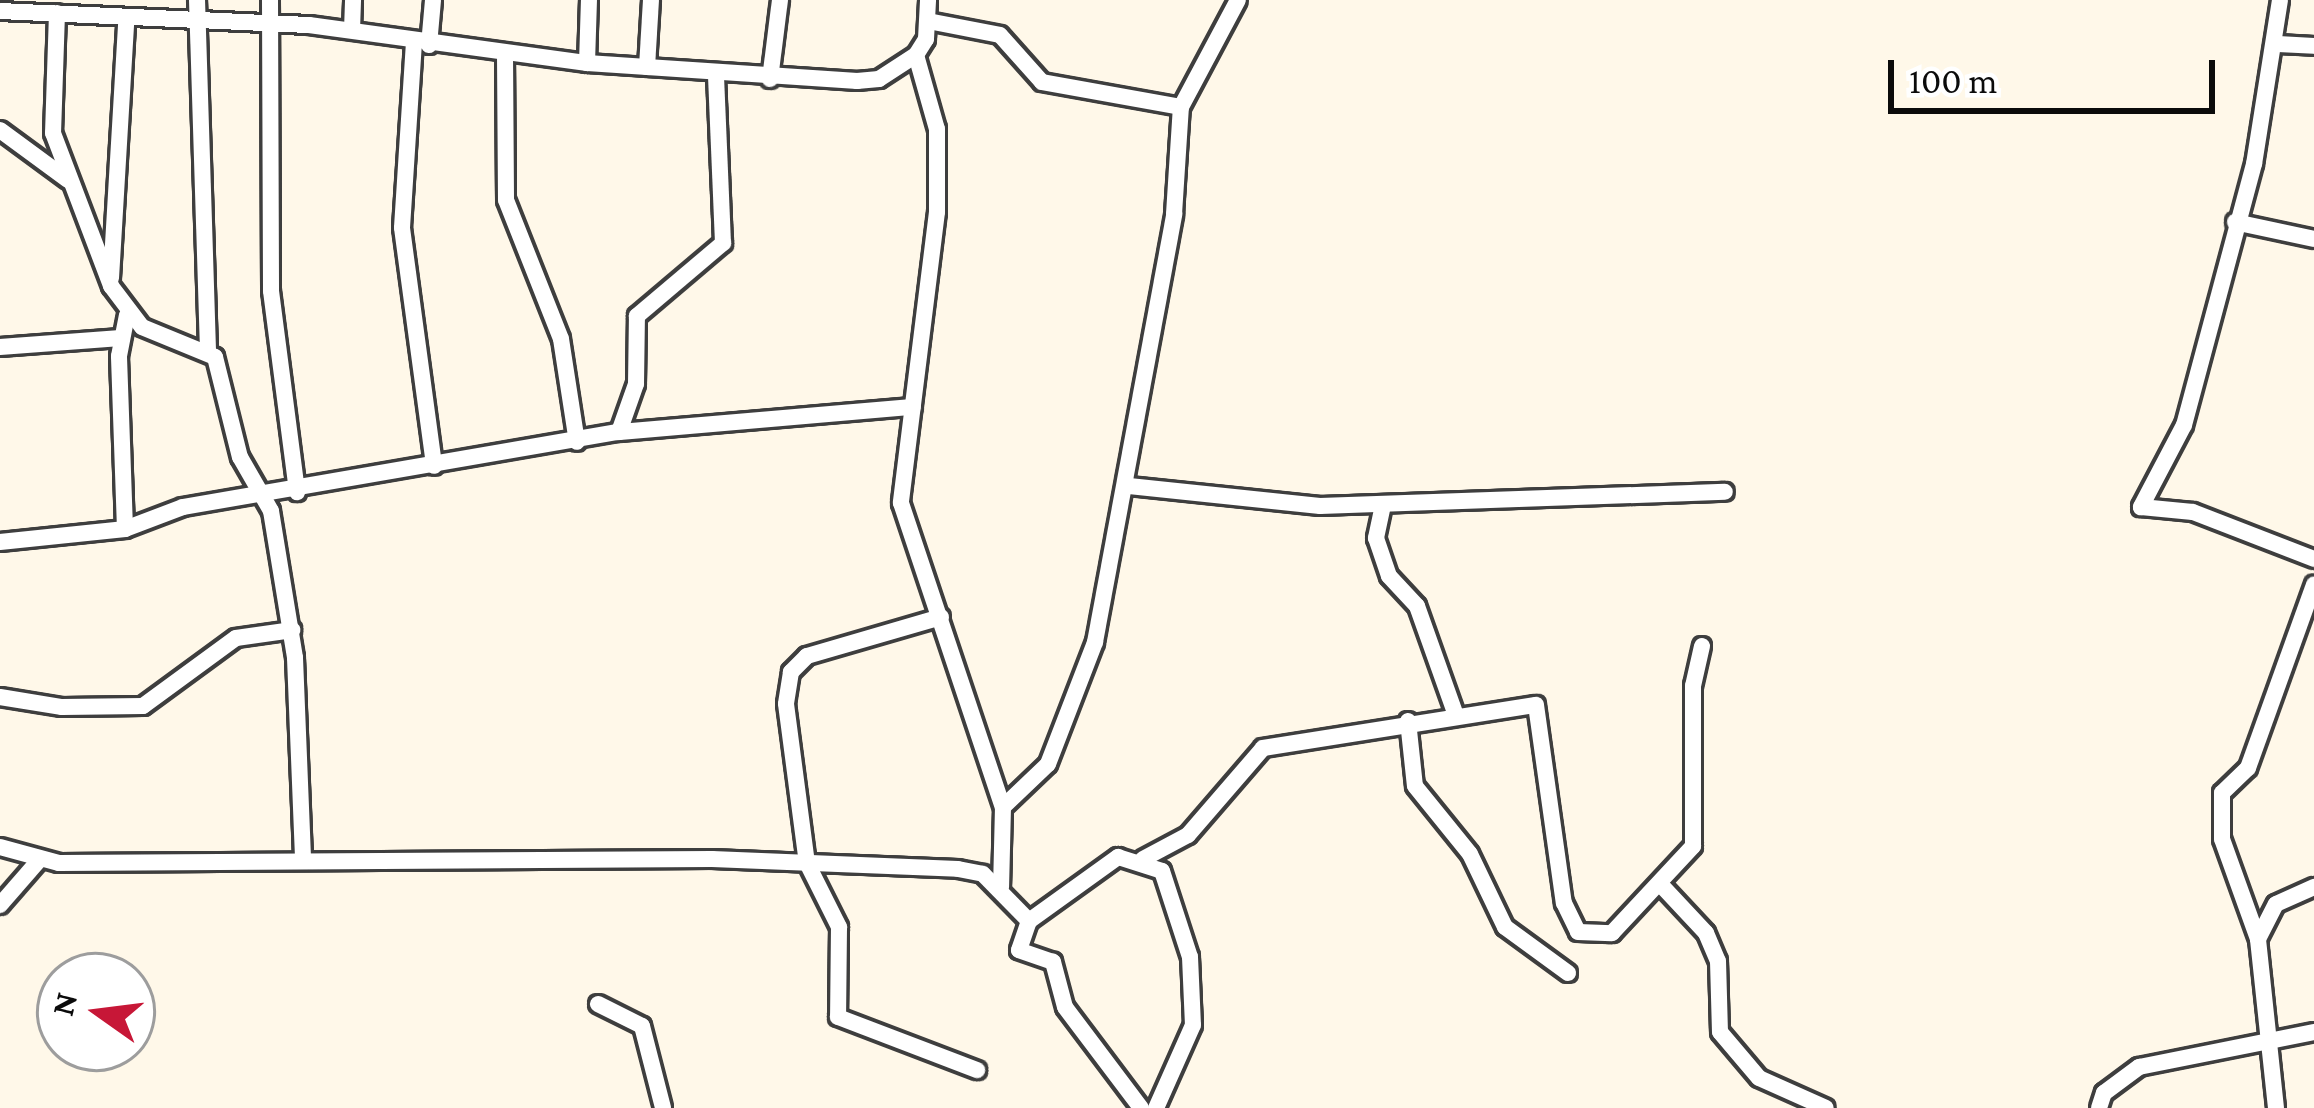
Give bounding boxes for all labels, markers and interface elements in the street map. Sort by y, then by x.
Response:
scale bar [1894,36,2221,110]
text: 100 m [1909,61,1997,101]
north arrow [36,952,156,1072]
text: N [43,989,84,1019]

